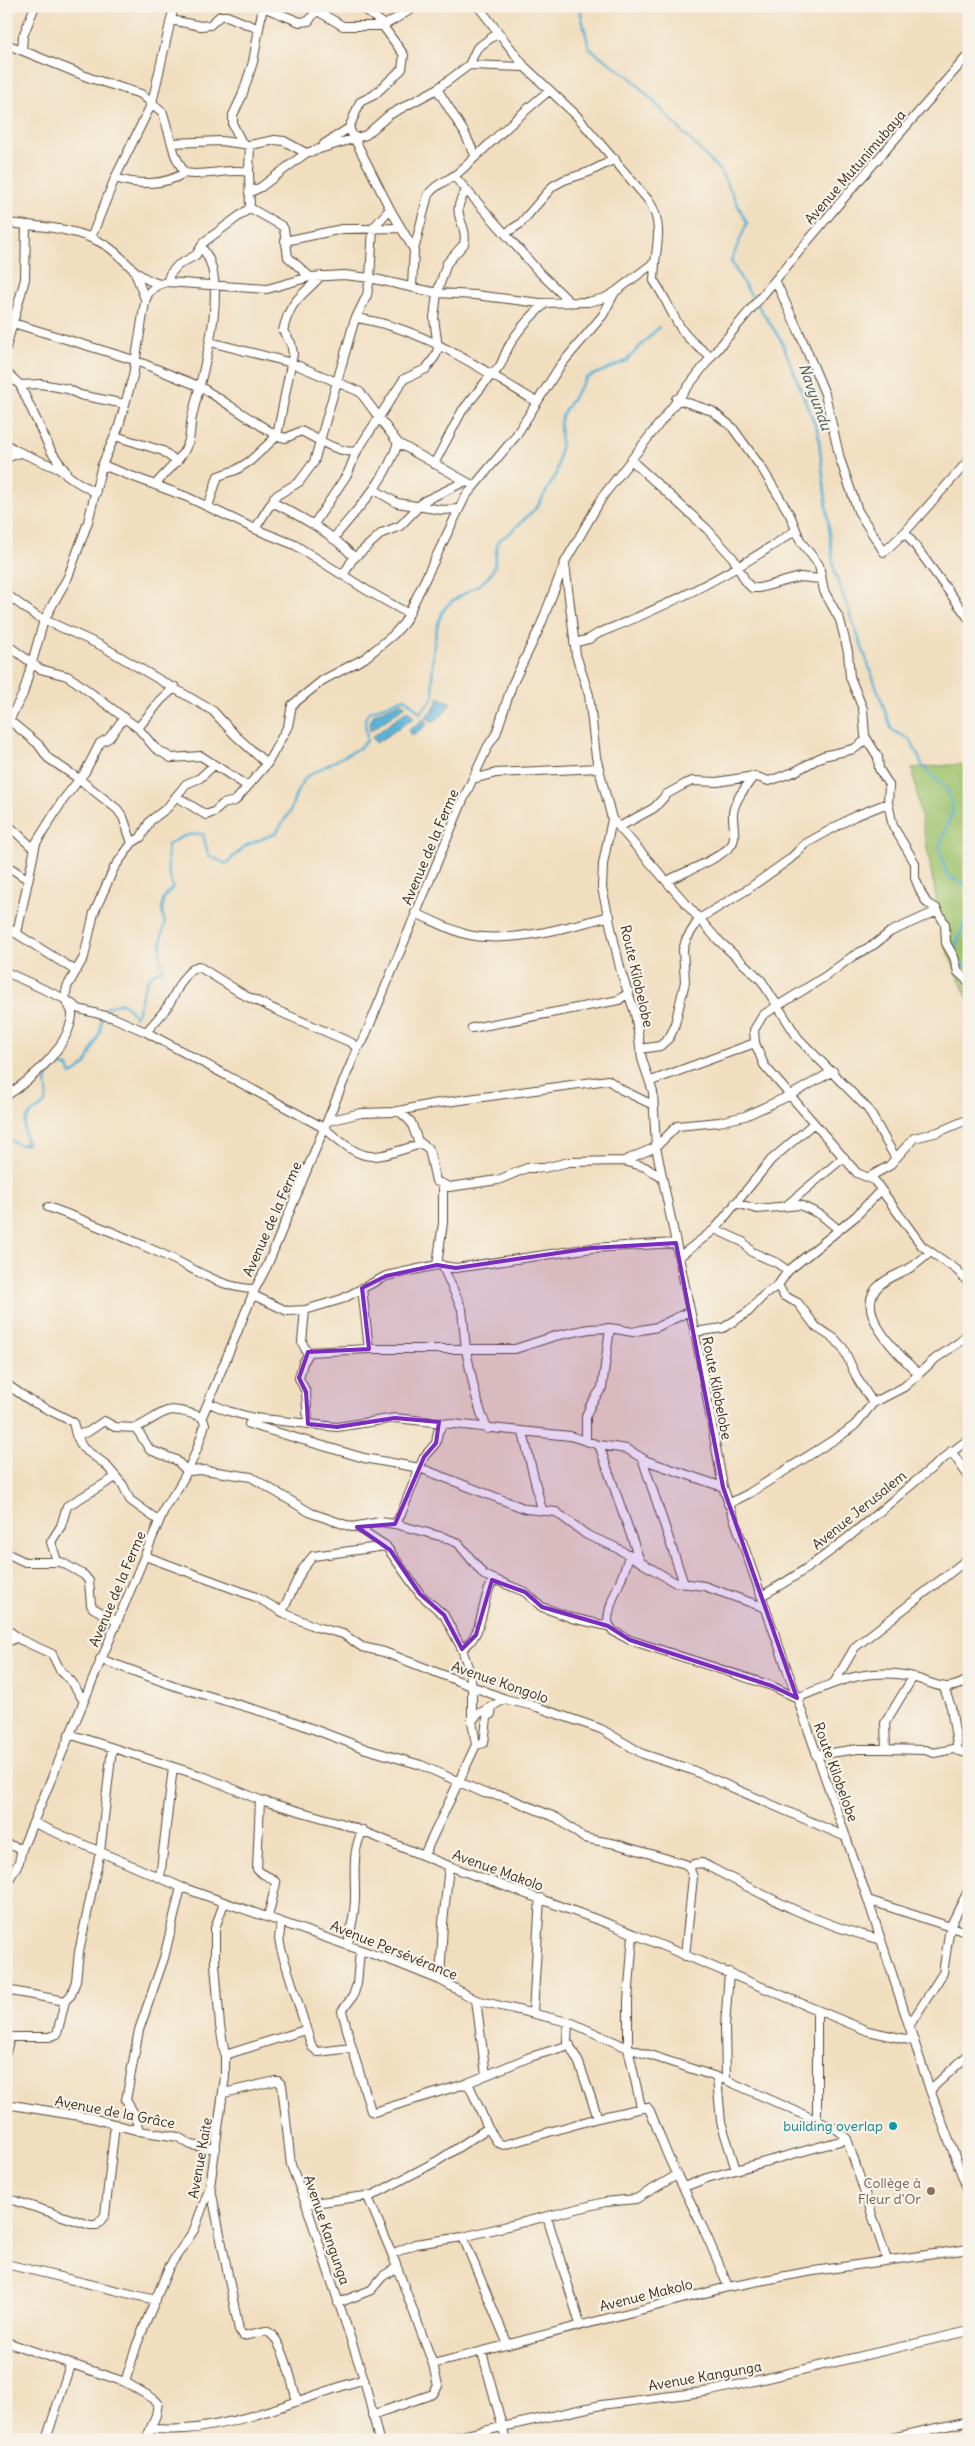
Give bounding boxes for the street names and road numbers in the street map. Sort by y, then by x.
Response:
street label: Avenue Mutunimubaya [800,106,910,228]
street label: Avenue de la Ferme [397,786,463,908]
street label: Route Kilobelobe [616,923,658,1029]
street label: Avenue de la Ferme [239,1159,305,1279]
street label: Route Kilobelobe [698,1335,736,1441]
street label: Avenue Jerusalem [808,1466,910,1554]
street label: Avenue de la Ferme [84,1528,150,1650]
street label: Avenue Kongolo [449,1657,551,1707]
street label: Route Kilobelobe [810,1720,862,1824]
street label: Avenue Makolo [450,1845,546,1895]
street label: Avenue Persévérance [328,1916,460,1984]
street label: Avenue de la Grâce [54,2092,176,2132]
street label: Avenue Kaite [184,2116,216,2200]
street label: Avenue Kangunga [300,2173,354,2287]
street label: Avenue Makolo [598,2275,695,2315]
street label: Avenue Kangunga [647,2357,763,2395]

